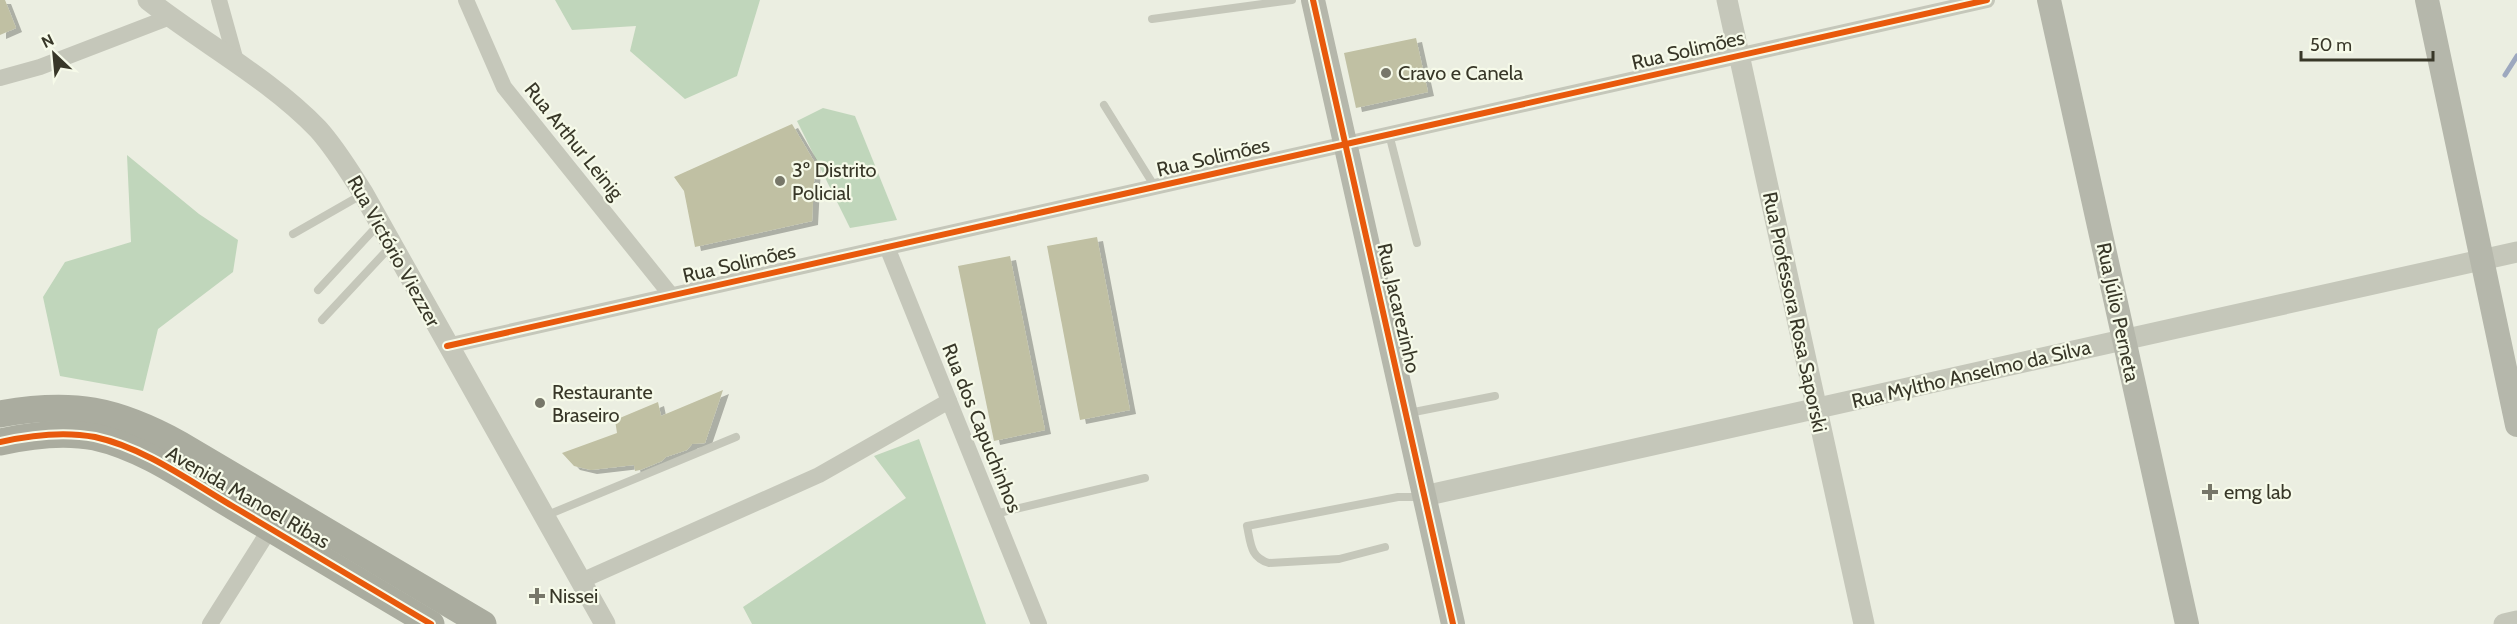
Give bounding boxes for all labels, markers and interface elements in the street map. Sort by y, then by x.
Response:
north arrow [24,24,84,84]
scale bar [2301,24,2433,62]
street label: Rua Solimões [1629,25,1747,75]
text: N [38,30,57,52]
text: 50 m [2310,34,2352,56]
place label: Cravo e Canela [1398,61,1524,85]
marker: Cravo e Canela [1379,66,1393,80]
street label: Rua Arthur Leinig [519,78,629,205]
street label: Rua Solimões [1154,132,1272,182]
place label: 3º Distrito Policial [792,158,877,205]
street label: Rua Victório Viezzer [342,171,446,331]
marker: 3º Distrito Policial [773,174,787,188]
street label: Rua Professora Rosa Saporski [1758,189,1832,435]
street label: Rua Solimões [680,238,798,288]
street label: Rua Júlio Perneta [2092,240,2145,384]
street label: Rua Jacarezinho [1372,241,1426,375]
street label: Rua Myltho Anselmo da Silva [1849,335,2093,413]
street label: Rua dos Capuchinhos [937,340,1027,516]
place label: Restaurante Braseiro [552,380,653,427]
marker: Restaurante Braseiro [533,396,547,410]
street label: Avenida Manoel Ribas [162,440,334,554]
place label: emg lab [2224,480,2292,504]
marker: emg lab [2201,483,2219,501]
place label: Nissei [549,584,598,608]
marker: Nissei [530,589,544,603]

